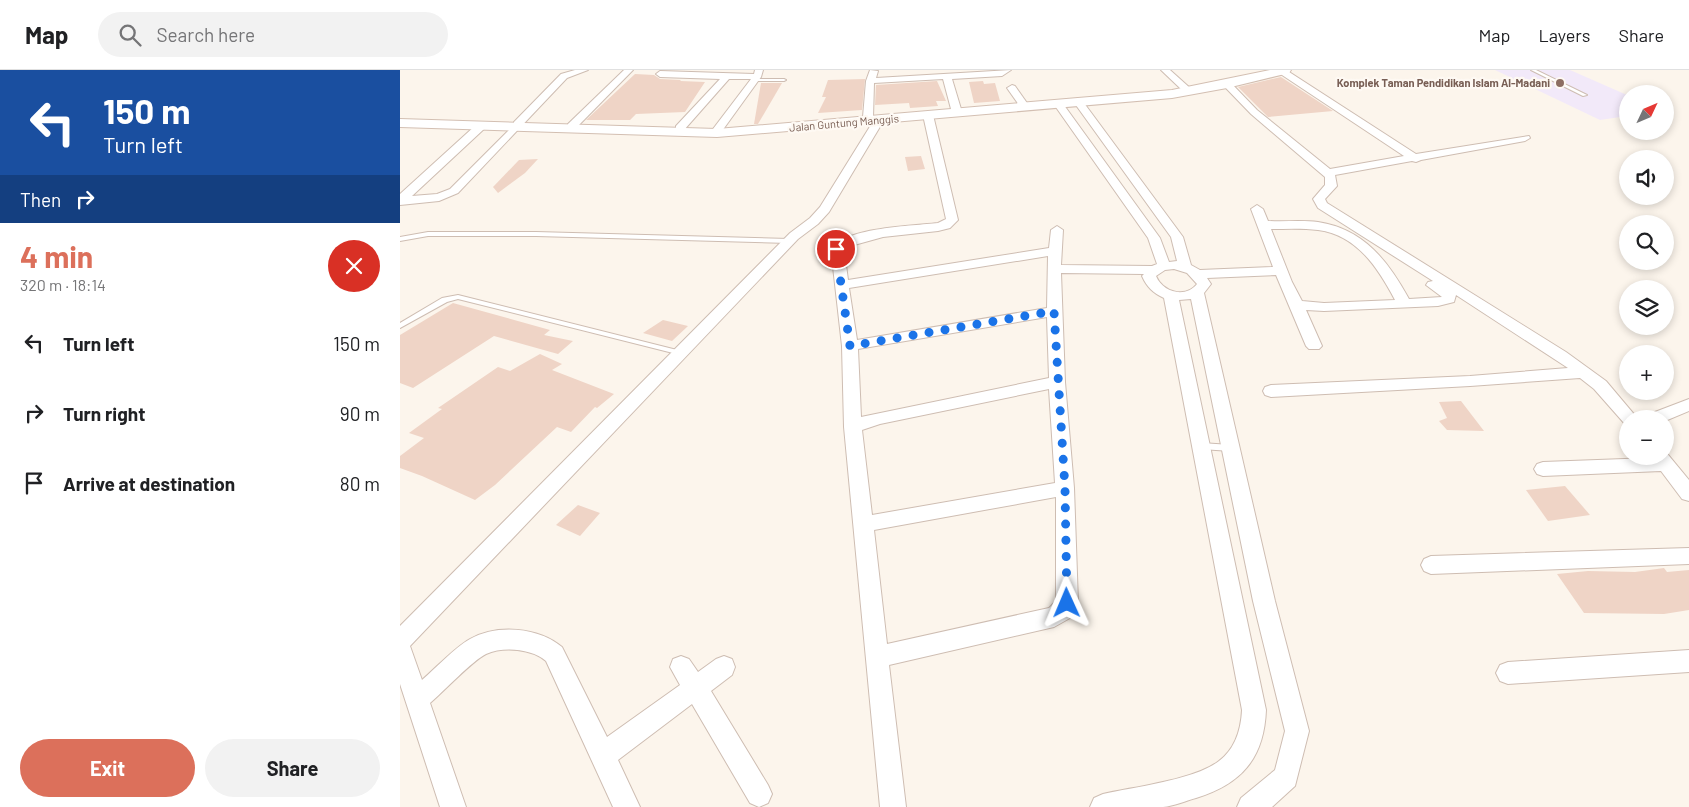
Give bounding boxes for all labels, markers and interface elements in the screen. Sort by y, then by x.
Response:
search box [98,12,448,57]
text: Map [25,20,68,49]
icon: search [116,21,144,49]
text: Search here [156,23,255,46]
text: Map [1478,24,1510,46]
text: Layers [1538,24,1591,46]
text: Share [1619,24,1664,46]
place label: Komplek Taman Pendidikan Islam Al-Madani [1337,76,1550,89]
marker: Komplek Taman Pendidikan Islam Al-Madani [1554,77,1566,89]
north arrow [1619,85,1674,140]
map controls [1619,85,1674,465]
text: 150 m [103,89,190,131]
icon: left [20,90,85,155]
street label: Jalan Guntung Manggis [789,111,899,134]
text: Turn left [103,131,183,157]
button: sound [1619,150,1674,205]
icon: right [71,185,99,213]
text: Then [20,188,61,211]
button: search [1619,215,1674,270]
pin [815,228,857,270]
icon: arrive [822,235,850,263]
text: 4 min [20,238,93,274]
button: close [328,240,380,292]
text: 320 m · 18:14 [20,275,106,294]
button: layers [1619,280,1674,335]
icon: left [20,329,48,357]
text: Turn left [63,332,134,355]
text: 150 m [333,332,380,355]
button: + [1619,345,1674,400]
icon: right [20,399,48,427]
text: Turn right [63,402,145,425]
text: 90 m [340,402,380,425]
button: − [1619,410,1674,465]
icon: arrive [20,469,48,497]
text: Arrive at destination [63,472,235,495]
text: 80 m [340,472,380,495]
position arrow [1040,576,1092,628]
button: Exit [20,739,195,797]
button: Share [205,739,380,797]

